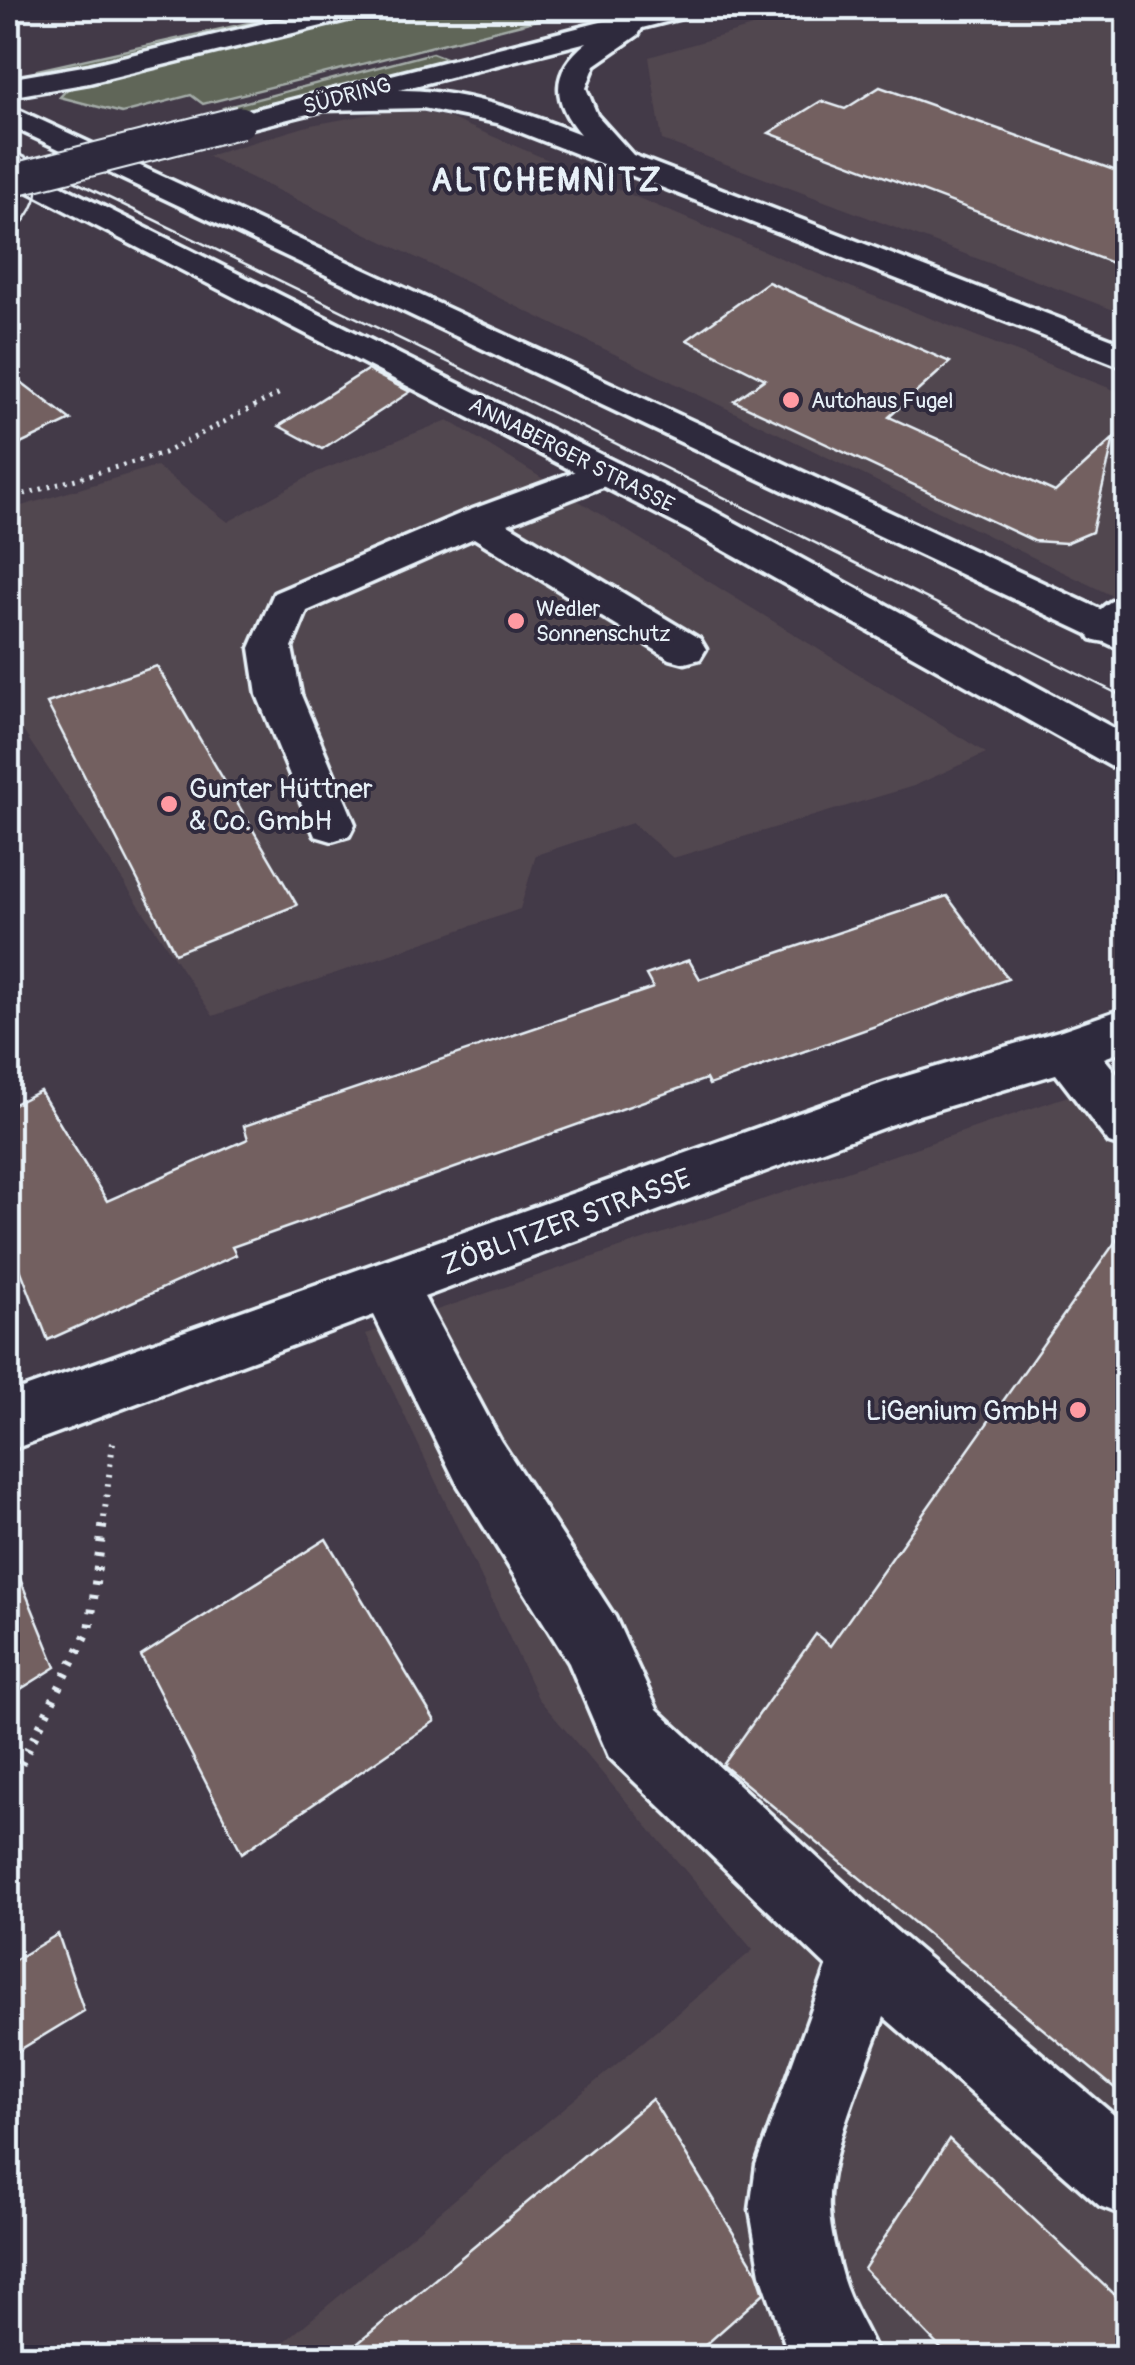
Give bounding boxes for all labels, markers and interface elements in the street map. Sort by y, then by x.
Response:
street label: SÜDRING [300,71,394,121]
district label: ALTCHEMNITZ [431,161,663,201]
place label: Autohaus Fugel [811,387,953,415]
marker: Autohaus Fugel [780,389,802,411]
street label: ANNABERGER STRASSE [464,391,679,519]
place label: Wedler Sonnenschutz [536,595,670,648]
marker: Wedler Sonnenschutz [505,610,527,632]
place label: Gunter Hüttner & Co. GmbH [189,772,373,839]
marker: Gunter Hüttner & Co. GmbH [158,793,180,815]
street label: ZÖBLITZER STRASSE [437,1161,696,1284]
place label: LiGenium GmbH [865,1394,1058,1429]
marker: LiGenium GmbH [1067,1399,1089,1421]

